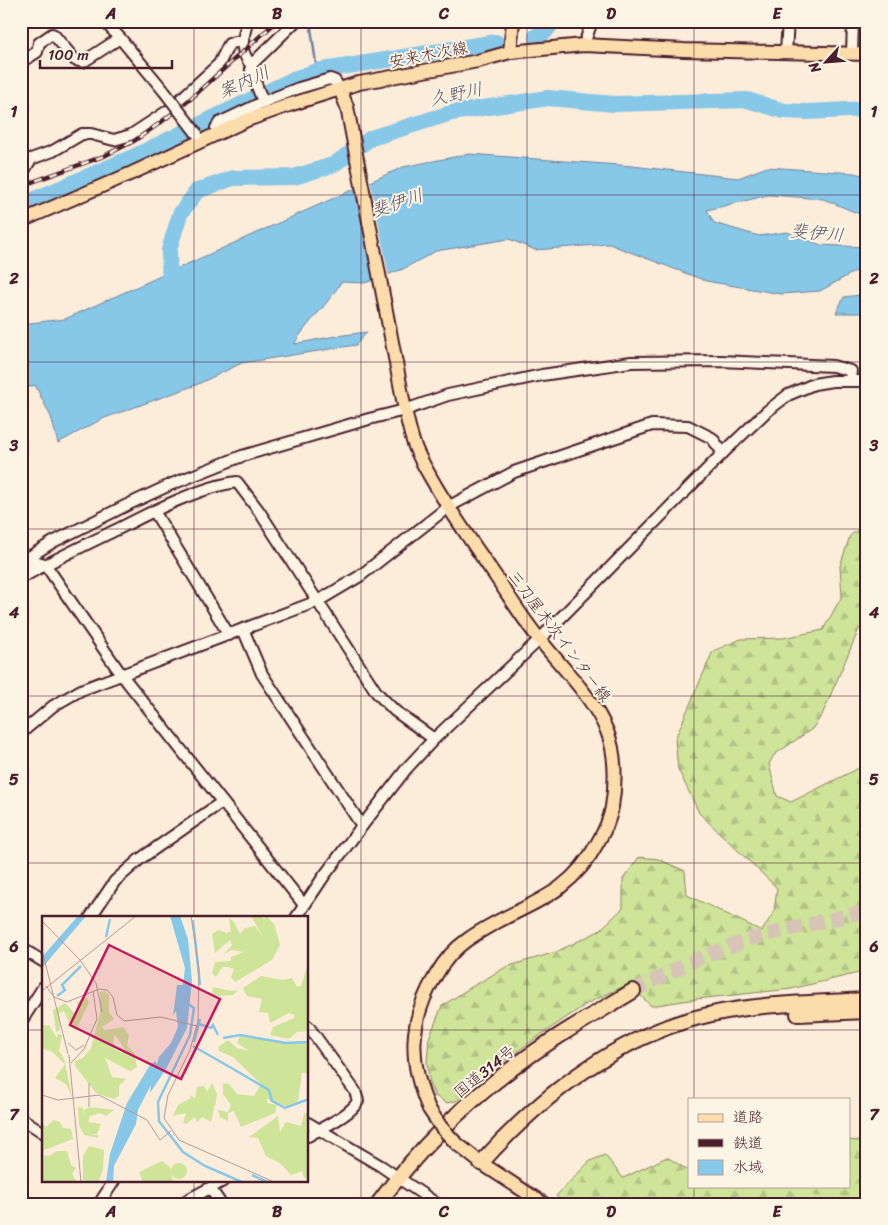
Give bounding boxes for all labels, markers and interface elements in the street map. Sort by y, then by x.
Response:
text: A [105,0,116,28]
text: B [272,0,283,28]
text: C [438,0,450,28]
text: D [606,0,616,28]
text: E [773,0,783,28]
street label: 安来木次線 [386,33,470,76]
scale bar [40,38,172,70]
north arrow [800,38,850,88]
text: 100 m [48,42,89,68]
water label: 案内川 [213,56,275,108]
text: N [801,57,829,78]
water label: 久野川 [426,73,486,115]
text: 1 [11,97,18,126]
text: 1 [871,97,878,126]
water label: 斐伊川 [366,179,428,227]
water label: 斐伊川 [789,215,845,251]
text: 2 [8,264,19,293]
text: 2 [868,264,879,293]
text: 3 [9,431,19,460]
text: 3 [869,431,879,460]
street label: 三刀屋木次インター線 [500,564,619,709]
text: 4 [8,598,19,627]
text: 4 [868,598,879,627]
text: 5 [9,765,19,794]
text: 5 [869,765,879,794]
inset map [42,916,309,1182]
text: 6 [8,932,19,961]
text: 6 [868,932,879,961]
street label: 国道314号 [447,1037,522,1106]
legend [688,1098,850,1188]
text: 7 [9,1100,20,1129]
text: 7 [869,1100,880,1129]
text: 道路 [733,1104,763,1130]
text: 鉄道 [733,1130,763,1156]
text: 水域 [733,1154,763,1180]
text: A [105,1197,116,1225]
text: B [272,1197,283,1225]
text: C [438,1197,450,1225]
text: D [606,1197,616,1225]
text: E [773,1197,783,1225]

